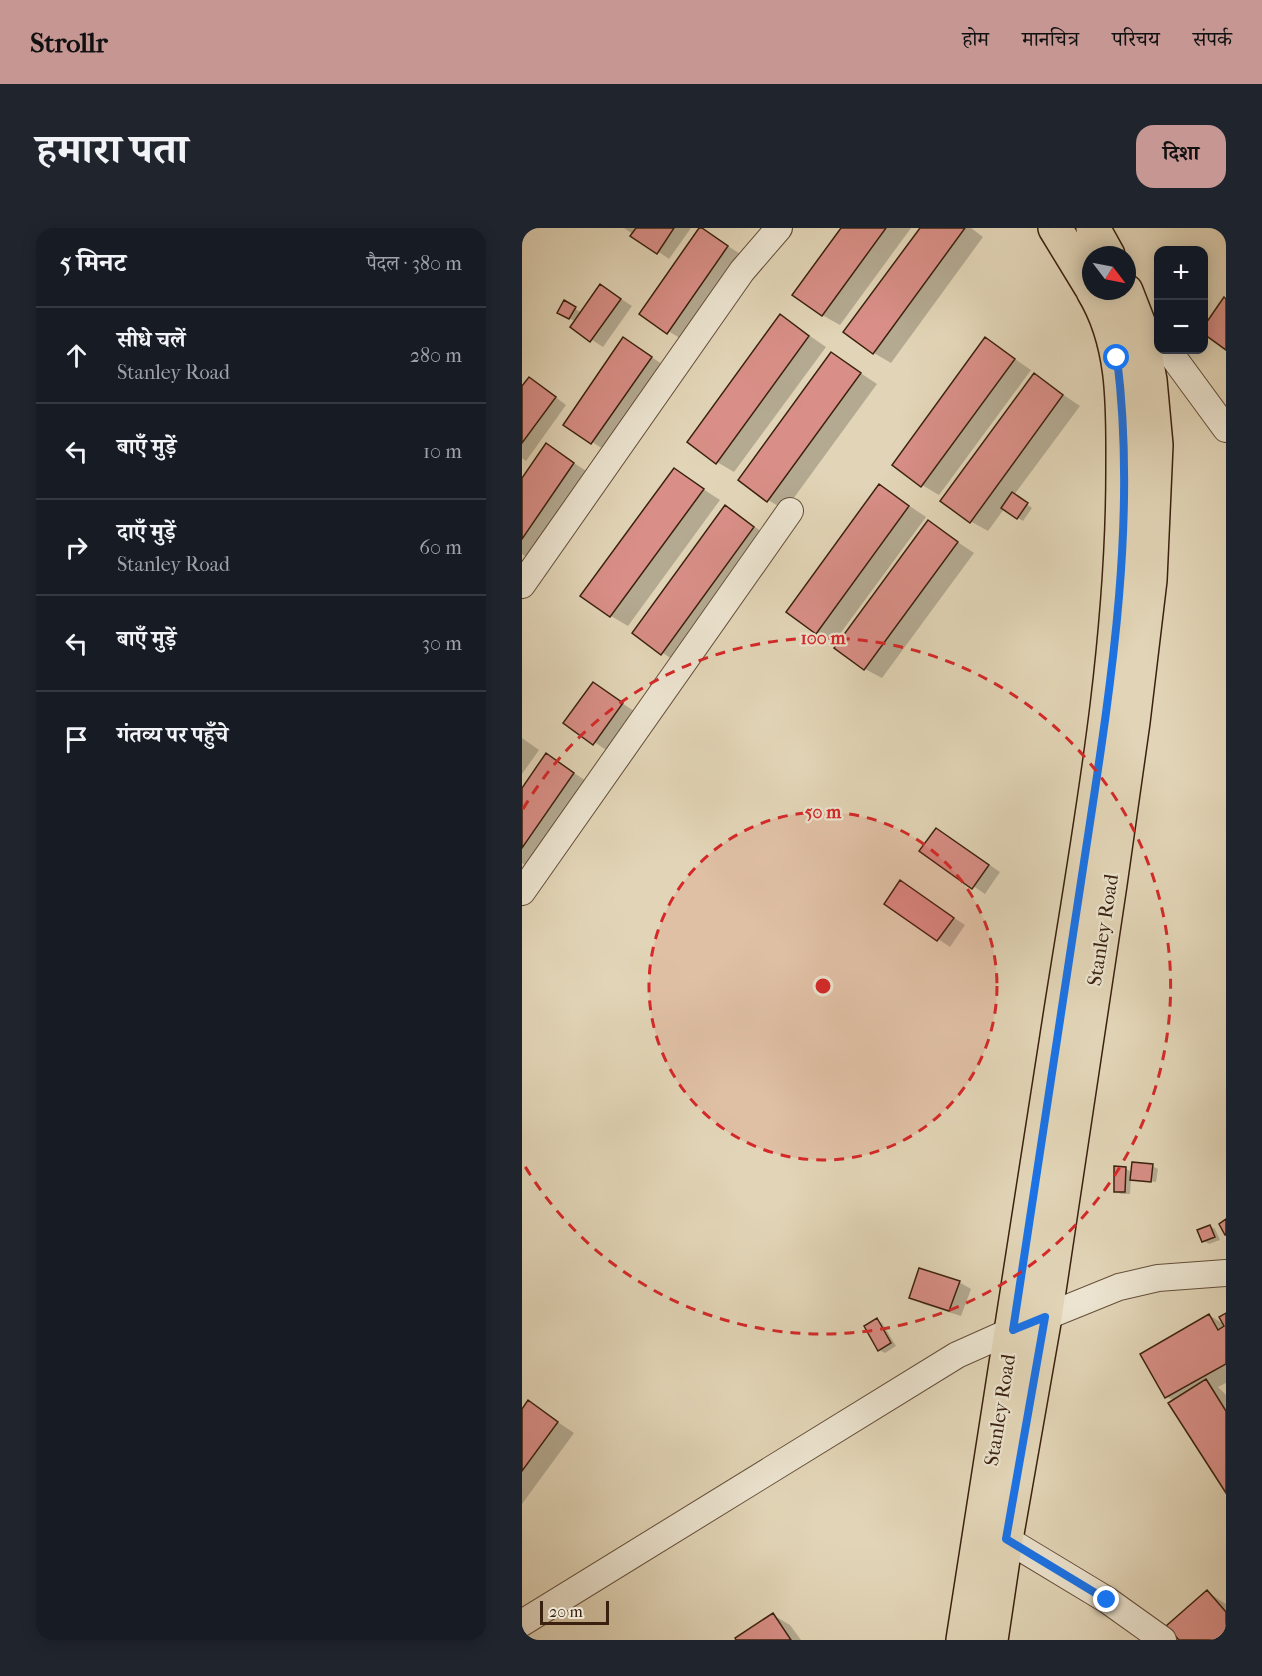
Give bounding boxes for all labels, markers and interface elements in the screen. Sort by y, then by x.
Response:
text: Strollr [30,26,108,59]
text: होम [962,27,989,51]
text: मानचित्र [1022,27,1079,51]
text: परिचय [1112,27,1160,51]
text: संपर्क [1193,27,1232,51]
text: हमारा पता [36,125,188,174]
button: दिशा [1136,125,1226,188]
north arrow [1082,246,1136,300]
map controls [1154,246,1208,354]
button: + [1154,246,1208,300]
text: 5 मिनट [60,247,126,278]
text: पैदल · 380 m [366,252,462,275]
button: − [1154,300,1208,354]
text: सीधे चलें [117,327,186,353]
icon: ahead [60,339,93,372]
text: 280 m [410,344,462,367]
route start [1103,344,1129,370]
text: Stanley Road [117,361,230,384]
text: बाएँ मुड़ें [117,434,176,460]
icon: left [60,435,93,468]
text: 10 m [423,440,462,463]
text: दाएँ मुड़ें [117,519,176,545]
icon: right [60,531,93,564]
text: 60 m [419,536,462,559]
text: Stanley Road [117,553,230,576]
text: बाएँ मुड़ें [117,626,176,652]
icon: left [60,627,93,660]
text: 100 m [800,628,847,649]
text: 30 m [422,632,462,655]
text: गंतव्य पर पहुँचे [117,722,228,748]
icon: arrive [60,723,93,756]
text: 50 m [805,802,842,823]
street label: Stanley Road [1083,871,1123,987]
centre of rings [813,976,833,996]
street label: Stanley Road [980,1351,1020,1467]
route end [1093,1586,1119,1612]
scale bar [540,1598,609,1626]
text: 20 m [549,1602,583,1621]

